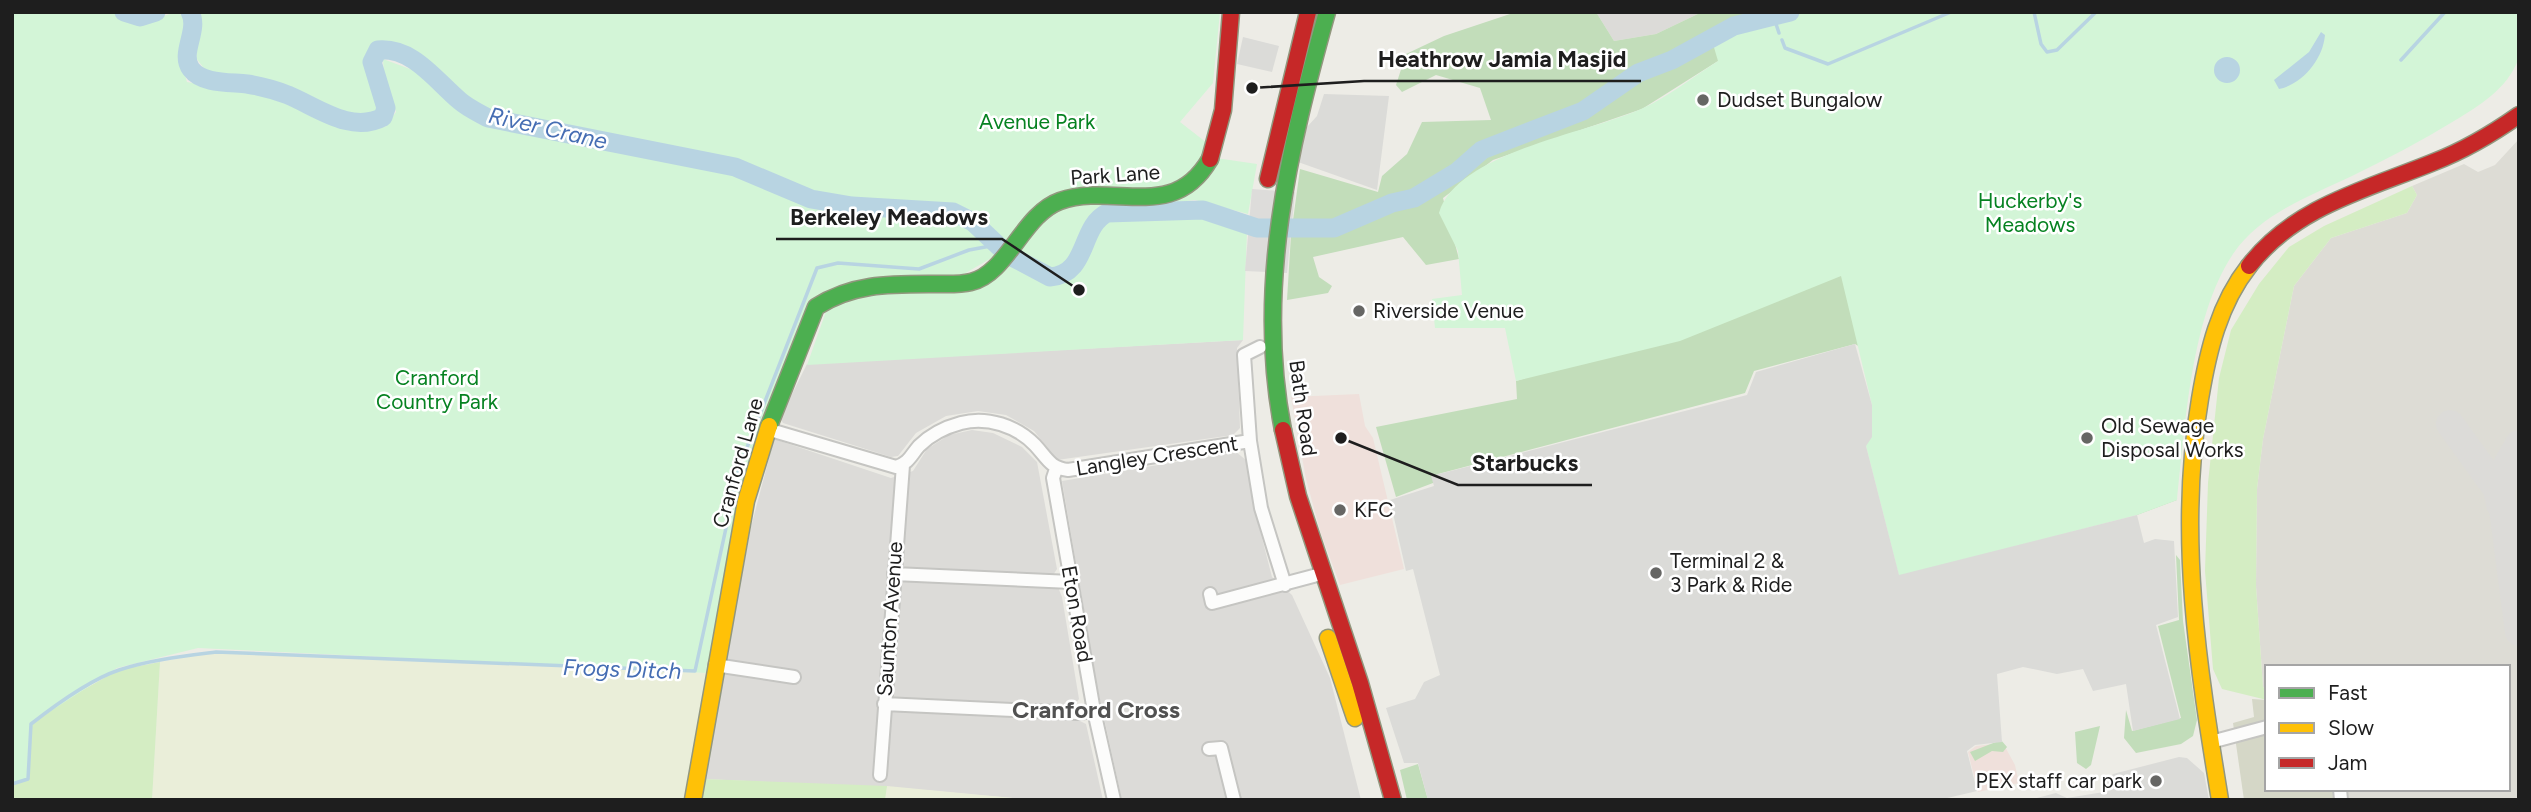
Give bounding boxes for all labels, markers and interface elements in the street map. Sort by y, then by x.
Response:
callout: Heathrow Jamia Masjid [1364,37,1641,81]
text: Heathrow Jamia Masjid [1378,45,1626,73]
place label: Dudset Bungalow [1717,87,1883,112]
marker: Dudset Bungalow [1695,92,1711,108]
water label: River Crane [486,101,610,155]
park label: Avenue Park [979,109,1096,134]
street label: Park Lane [1069,159,1161,190]
park label: Huckerby's Meadows [1978,188,2082,237]
callout: Berkeley Meadows [776,195,1002,239]
text: Berkeley Meadows [790,203,988,231]
place label: Riverside Venue [1373,298,1524,323]
marker: Riverside Venue [1351,303,1367,319]
street label: Bath Road [1284,358,1323,458]
park label: Cranford Country Park [376,365,499,414]
street label: Cranford Lane [707,395,768,531]
place label: Old Sewage Disposal Works [2101,413,2244,462]
street label: Langley Crescent [1074,430,1240,481]
marker: Old Sewage Disposal Works [2079,430,2095,446]
callout: Starbucks [1458,441,1592,485]
text: Starbucks [1472,449,1578,477]
place label: KFC [1354,497,1393,522]
marker: KFC [1332,502,1348,518]
street label: Saunton Avenue [872,541,907,697]
place label: Terminal 2 & 3 Park & Ride [1670,548,1792,597]
street label: Eton Road [1057,564,1098,664]
marker: Terminal 2 & 3 Park & Ride [1648,565,1664,581]
water label: Frogs Ditch [562,653,682,685]
legend [2265,665,2510,791]
text: Fast [2328,680,2368,705]
district label: Cranford Cross [1012,695,1180,724]
text: Slow [2328,715,2374,740]
text: Jam [2328,750,2367,775]
place label: PEX staff car park [1976,768,2143,793]
marker: PEX staff car park [2148,773,2164,789]

